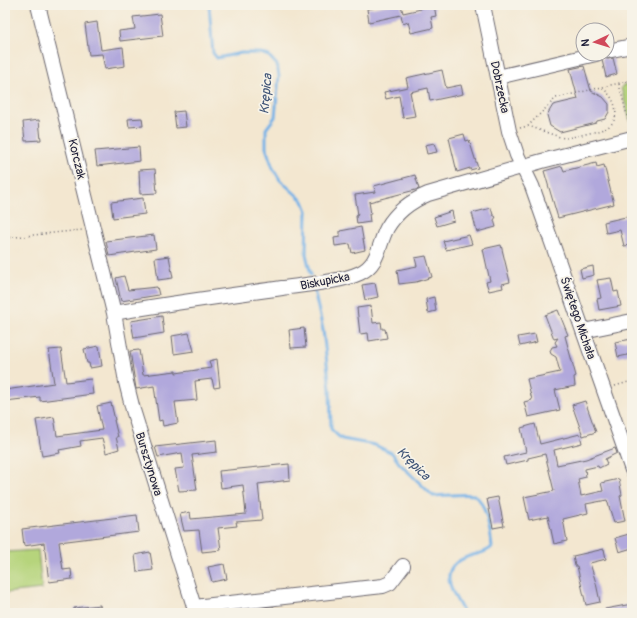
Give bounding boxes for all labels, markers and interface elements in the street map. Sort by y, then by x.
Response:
north arrow [575,22,615,62]
text: N [579,38,592,47]
street label: Dobrzecka [487,60,512,115]
water label: Krępica [256,72,276,115]
street label: Korczak [64,137,89,181]
street label: Biskupicka [299,269,351,294]
street label: Świętego Michała [556,275,600,362]
street label: Bursztynowa [132,431,165,498]
water label: Krępica [393,444,434,484]

